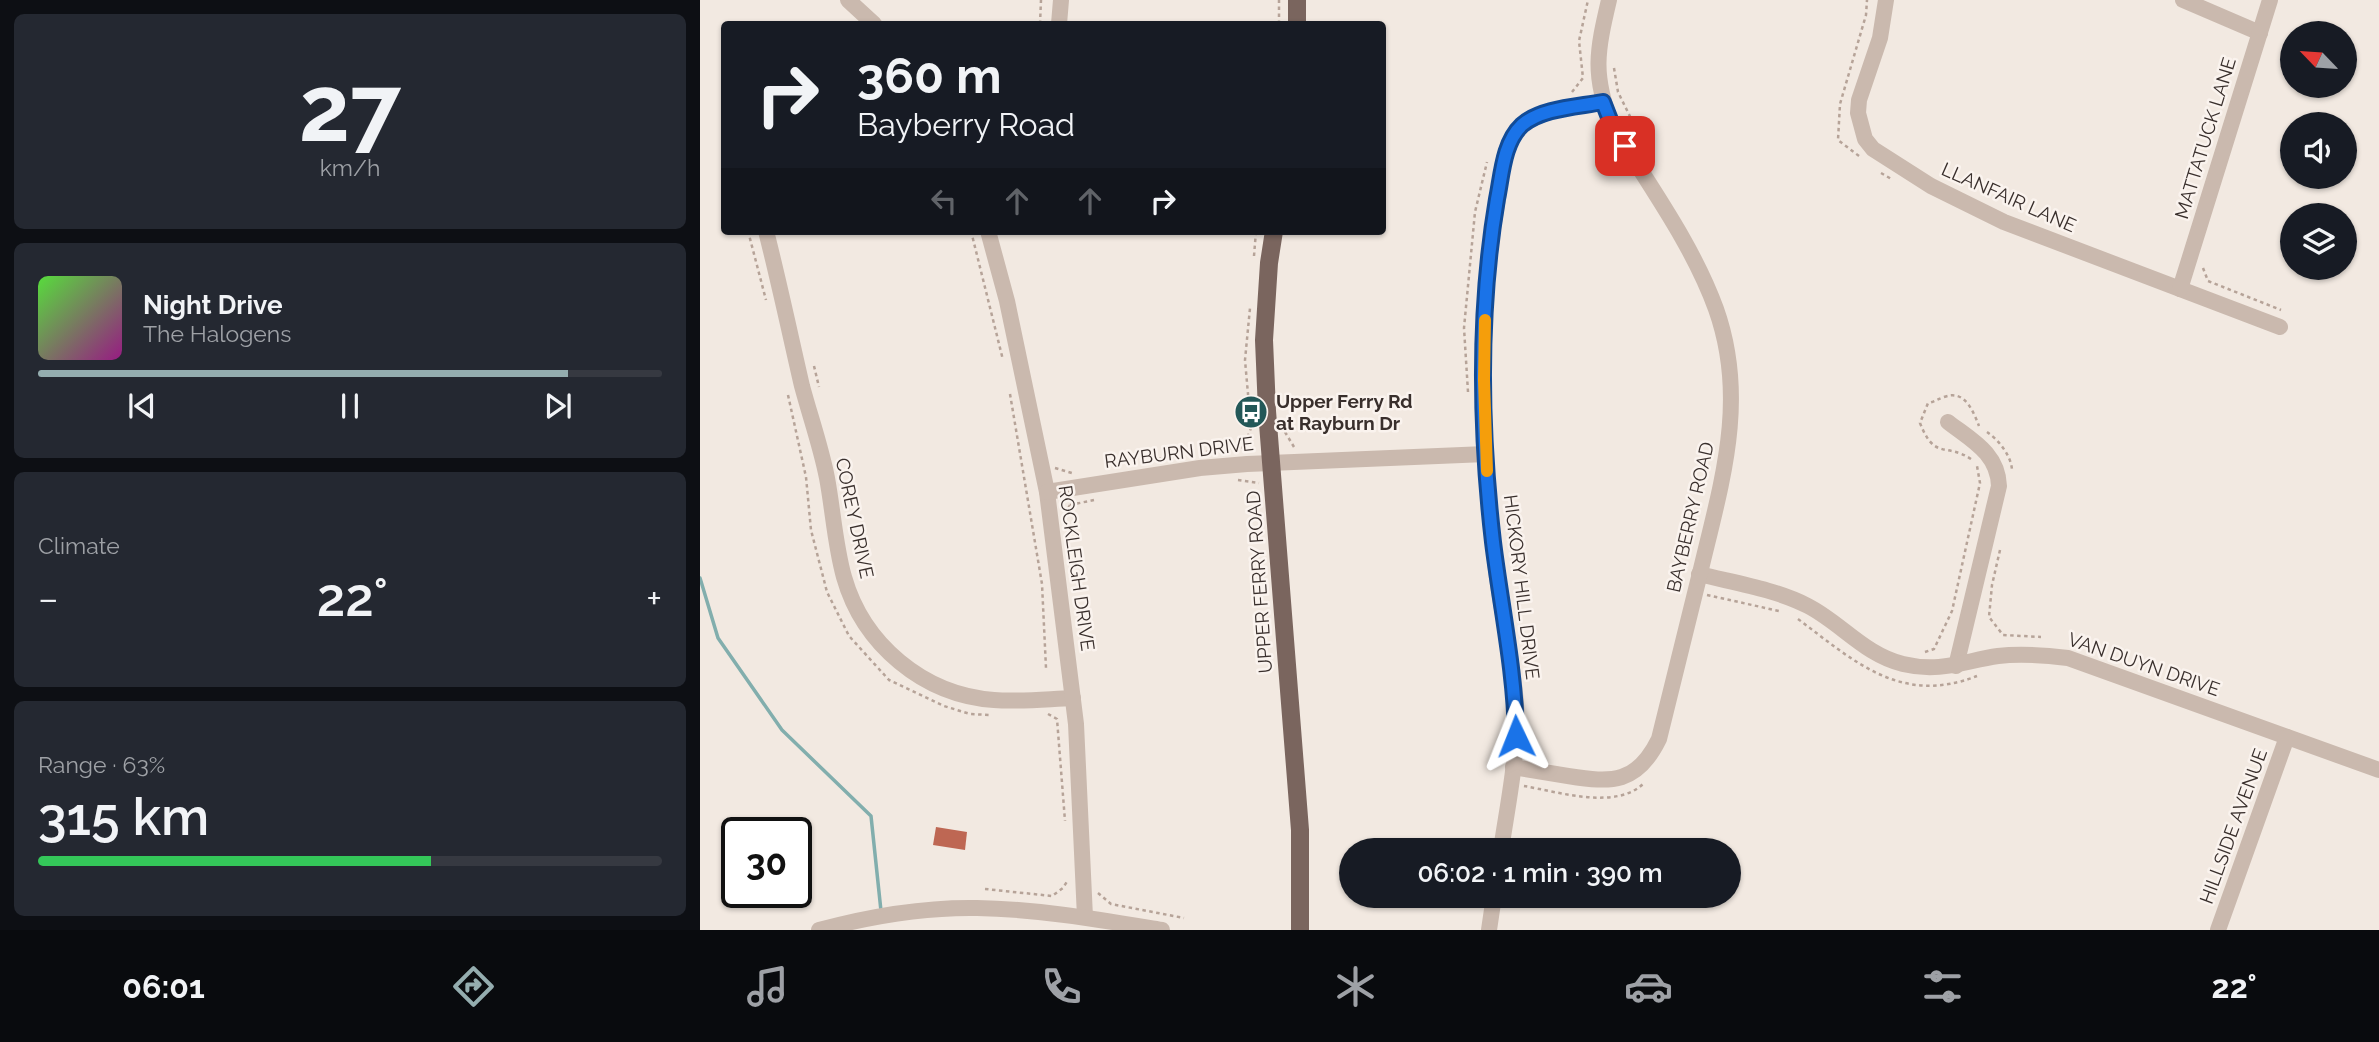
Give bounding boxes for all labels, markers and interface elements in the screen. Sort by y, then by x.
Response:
north arrow [2280,21,2357,98]
map controls [2280,21,2357,280]
text: 360 m [857,47,1002,104]
icon: right [742,49,833,140]
text: 27 [299,55,401,162]
street label: MATTATUCK LANE [2170,55,2240,221]
text: Bayberry Road [857,106,1075,143]
button: sound [2280,112,2357,189]
pin [1595,116,1655,176]
icon: arrive [1606,127,1644,165]
text: km/h [320,154,380,181]
street label: LLANFAIR LANE [1938,158,2080,236]
icon: left [925,182,963,220]
icon: ahead [998,182,1036,220]
icon: ahead [1071,182,1109,220]
icon: right [1144,182,1182,220]
button: layers [2280,203,2357,280]
text: Night Drive [143,290,282,320]
text: The Halogens [143,320,291,347]
icon: previous [123,387,161,425]
icon: pause [331,387,369,425]
icon: next [539,387,577,425]
place label: Upper Ferry Rd at Rayburn Dr [1276,390,1413,434]
bus stop icon: Upper Ferry Rd at Rayburn Dr [1232,393,1270,431]
street label: RAYBURN DRIVE [1103,432,1255,472]
street label: BAYBERRY ROAD [1662,440,1718,594]
street label: COREY DRIVE [831,456,879,580]
street label: ROCKLEIGH DRIVE [1054,484,1100,652]
street label: UPPER FERRY ROAD [1242,490,1276,674]
street label: HICKORY HILL DRIVE [1500,493,1544,681]
text: Climate [38,532,120,559]
text: 22° [317,567,388,628]
text: − [38,576,58,621]
text: + [646,576,662,621]
street label: VAN DUYN DRIVE [2065,628,2223,700]
position arrow [1479,699,1553,773]
street label: HILLSIDE AVENUE [2195,745,2271,907]
text: Range · 63% [38,751,165,778]
text: 315 km [38,786,209,847]
speed limit sign: 30 [721,817,812,908]
text: 06:02 · 1 min · 390 m [1417,858,1663,888]
icon: directions [449,962,498,1011]
icon: music [743,962,792,1011]
icon: phone [1037,962,1086,1011]
icon: climate [1331,962,1380,1011]
icon: car [1624,962,1673,1011]
icon: filters [1918,962,1967,1011]
text: 06:01 [122,968,205,1005]
text: 22° [2212,968,2257,1005]

